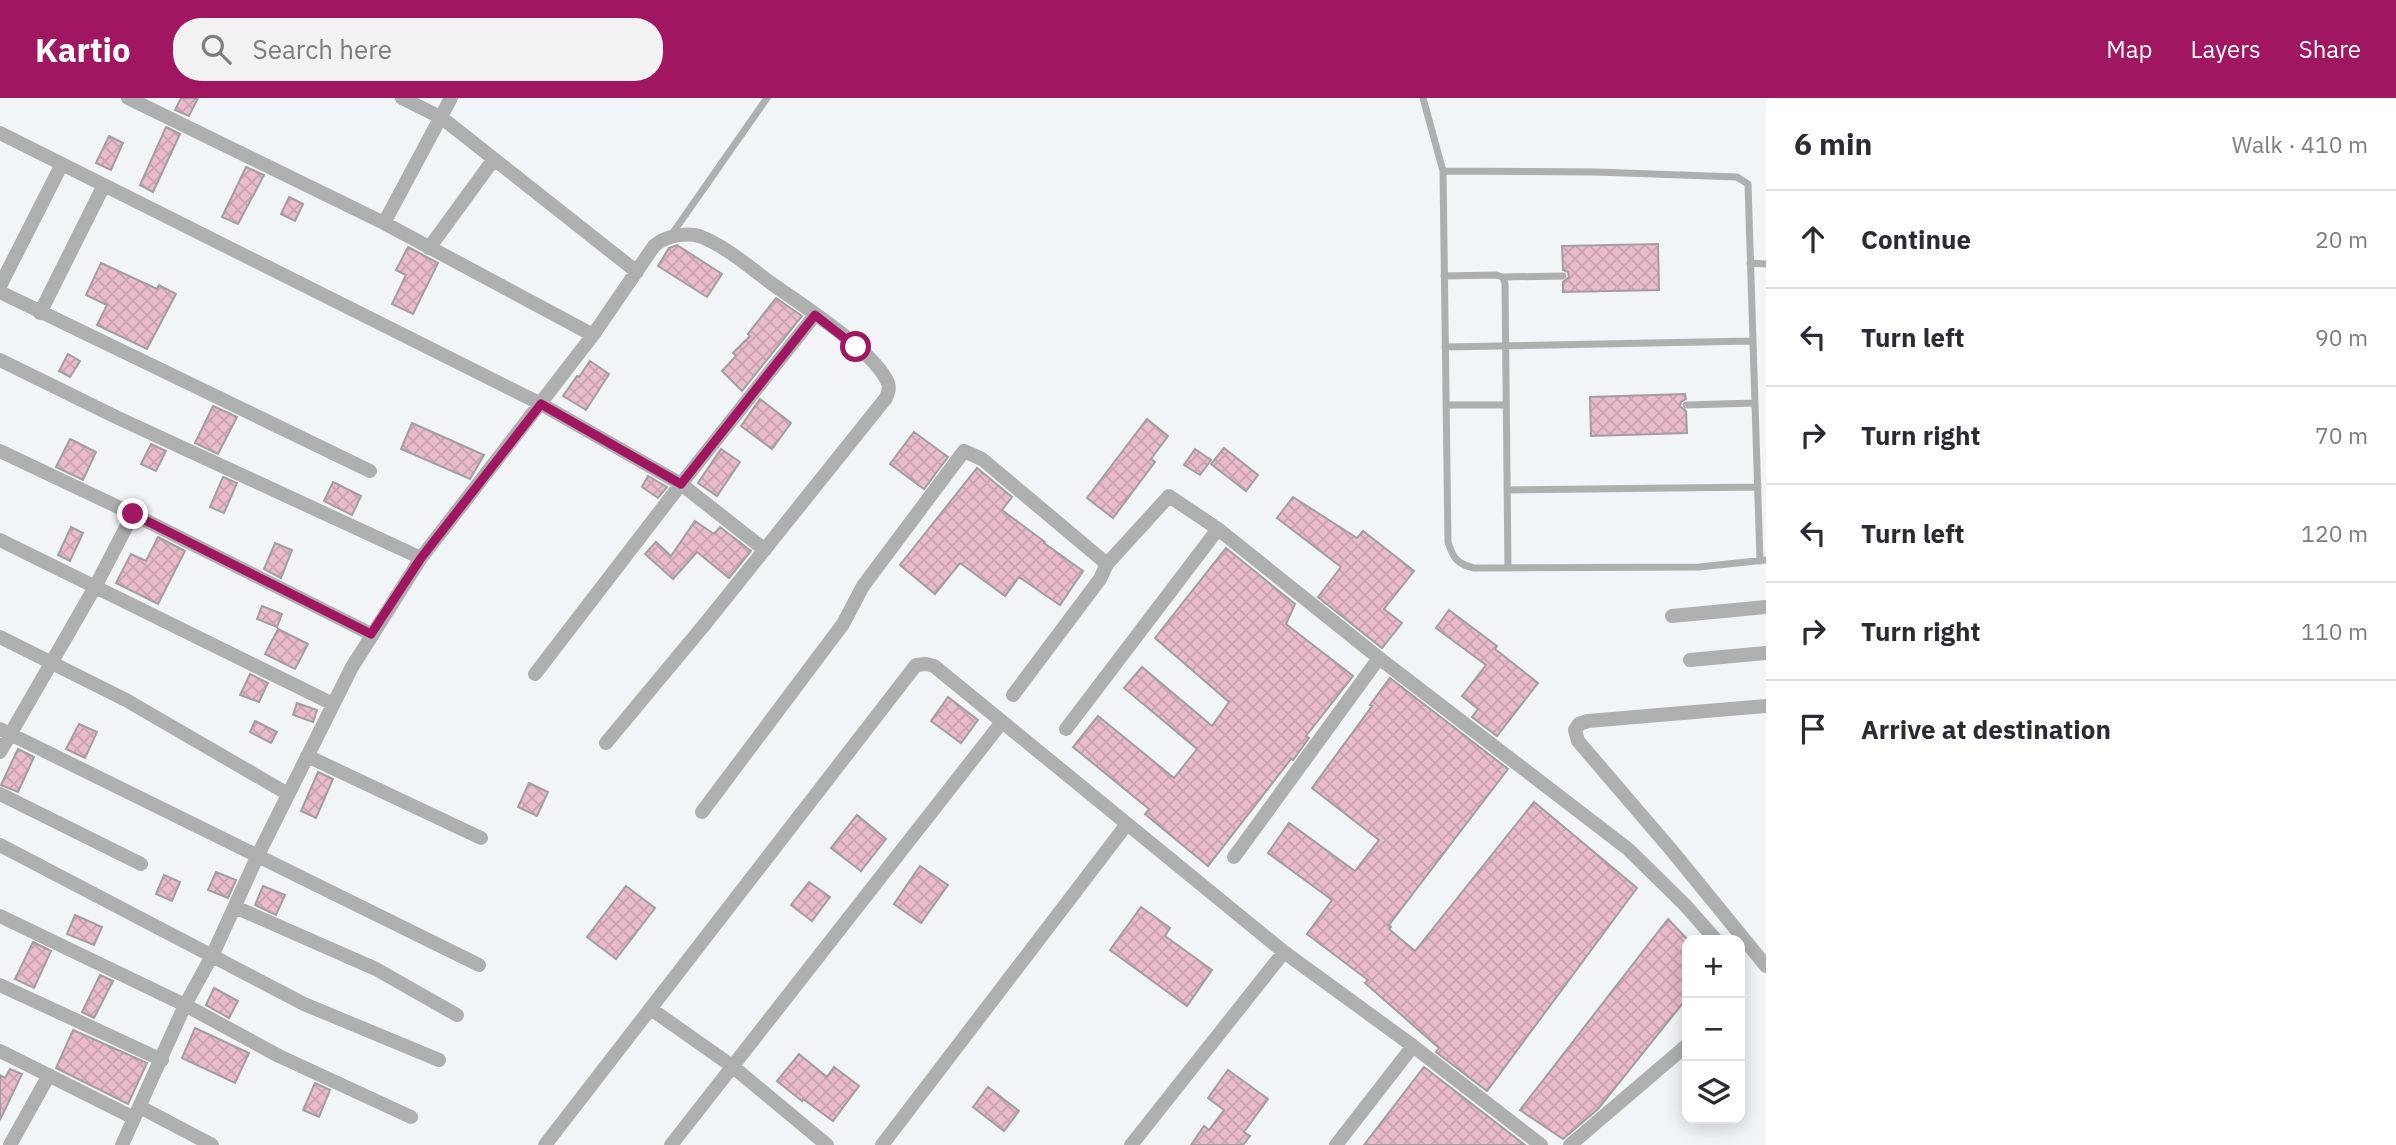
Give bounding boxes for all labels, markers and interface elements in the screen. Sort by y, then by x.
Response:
search box [173,18,663,81]
text: Kartio [35,28,131,71]
icon: search [197,30,235,68]
text: Search here [253,32,392,66]
text: Map [2106,33,2153,65]
text: Layers [2191,33,2261,65]
text: Share [2299,33,2361,65]
text: 6 min [1794,124,1872,163]
text: Walk · 410 m [2232,129,2368,159]
icon: ahead [1794,220,1832,258]
text: Continue [1861,222,1971,256]
text: 20 m [2315,224,2368,254]
icon: left [1794,318,1832,356]
text: Turn left [1861,320,1964,354]
text: 90 m [2315,322,2368,352]
route start [840,331,871,362]
icon: right [1794,416,1832,454]
text: Turn right [1861,418,1980,452]
text: 70 m [2315,420,2368,450]
route end [117,498,148,529]
icon: left [1794,514,1832,552]
text: Turn left [1861,516,1964,550]
text: 120 m [2301,518,2368,548]
icon: right [1794,612,1832,650]
text: Turn right [1861,614,1980,648]
text: 110 m [2301,616,2368,646]
icon: arrive [1794,710,1832,748]
text: Arrive at destination [1861,712,2111,746]
map controls [1682,935,1745,1124]
button: + [1682,935,1745,998]
button: − [1682,998,1745,1061]
button: layers [1682,1061,1745,1124]

